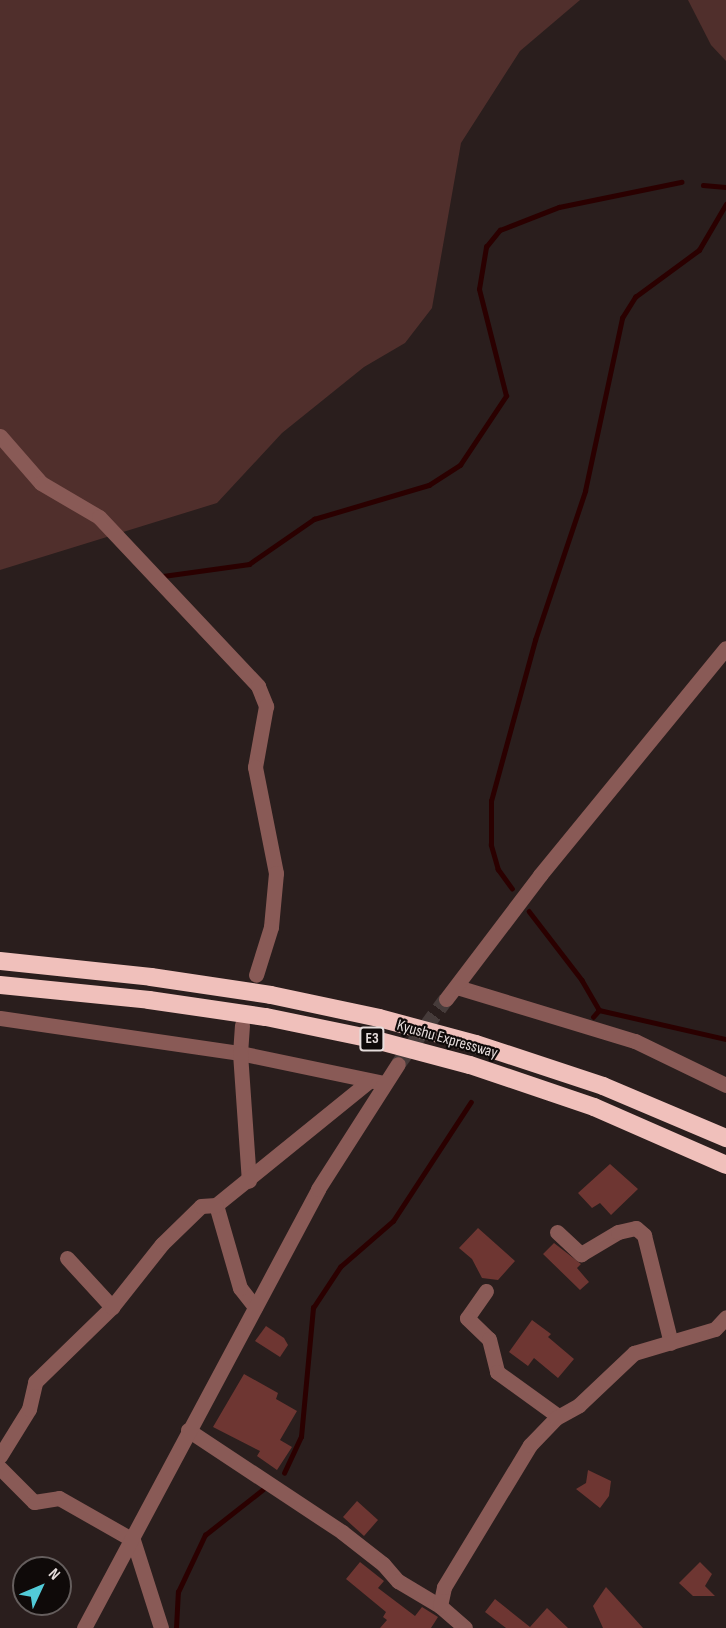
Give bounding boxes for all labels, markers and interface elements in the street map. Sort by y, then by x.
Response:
street label: Kyushu Expressway [394,1016,500,1064]
road number: E3 [358,1027,386,1051]
north arrow [12,1556,72,1616]
text: N [44,1565,64,1584]

